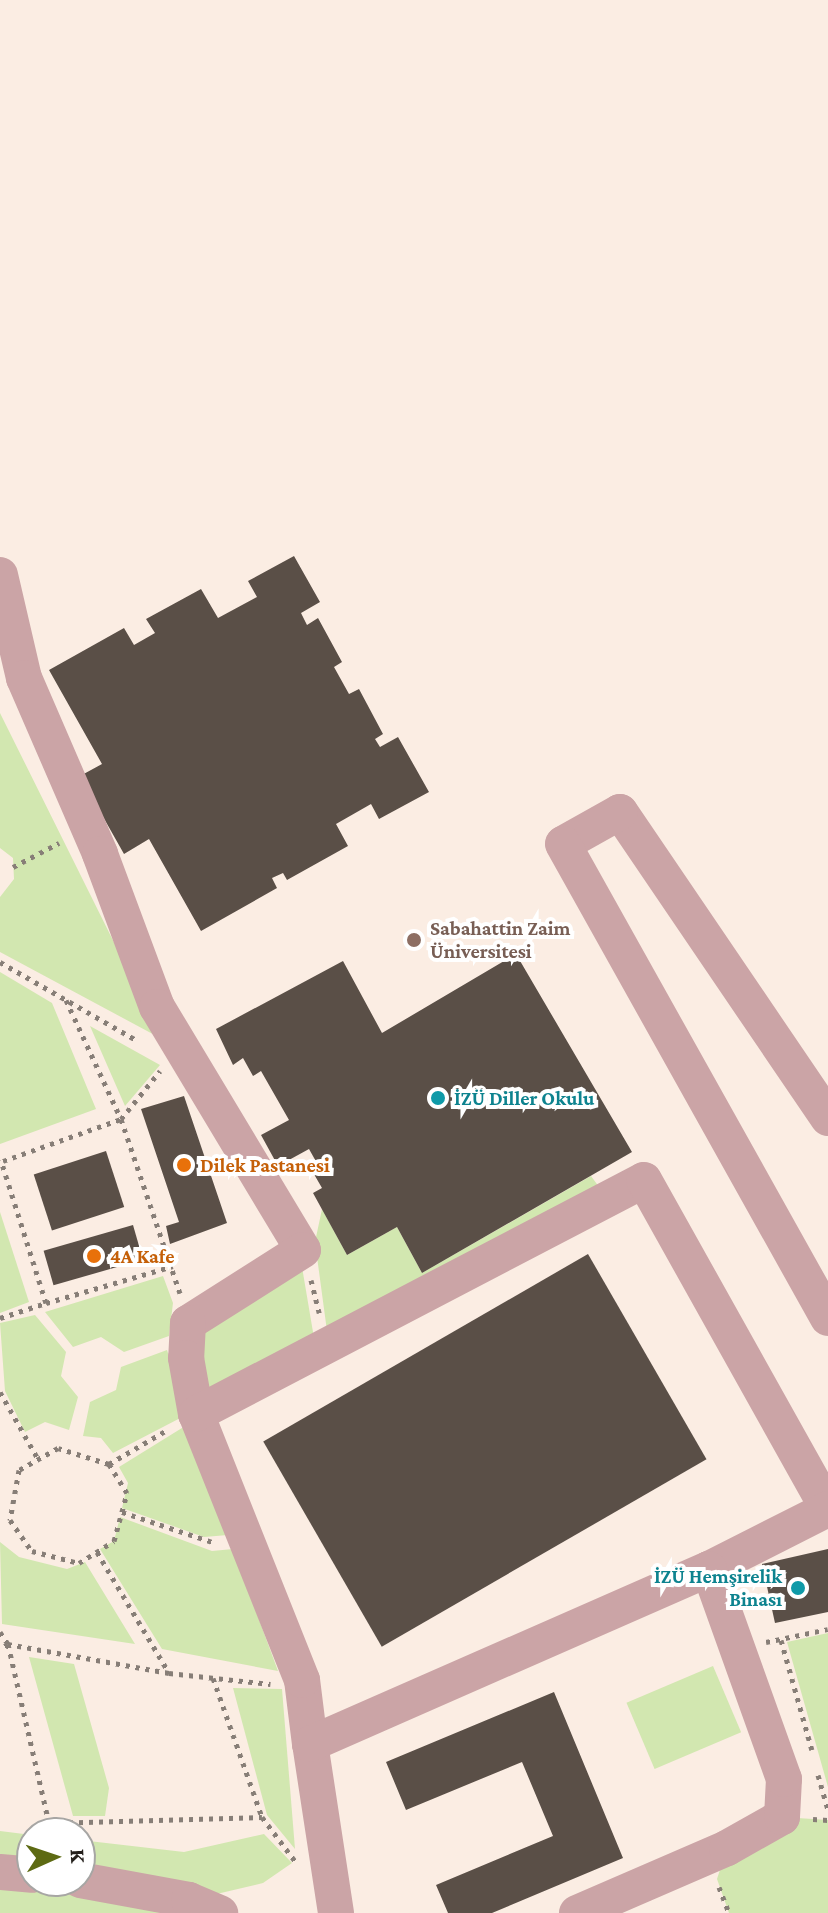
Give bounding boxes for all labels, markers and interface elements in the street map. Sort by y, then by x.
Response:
place label: Sabahattin Zaim Üniversitesi [430,916,570,963]
marker: Sabahattin Zaim Üniversitesi [405,931,423,949]
place label: İZÜ Diller Okulu [454,1086,594,1110]
marker: İZÜ Diller Okulu [429,1089,447,1107]
place label: Dilek Pastanesi [200,1153,330,1177]
marker: Dilek Pastanesi [175,1156,193,1174]
place label: 4A Kafe [110,1244,174,1268]
marker: 4A Kafe [85,1247,103,1265]
place label: İZÜ Hemşirelik Binası [654,1564,782,1611]
marker: İZÜ Hemşirelik Binası [789,1579,807,1597]
north arrow [16,1817,96,1897]
text: K [66,1848,91,1863]

